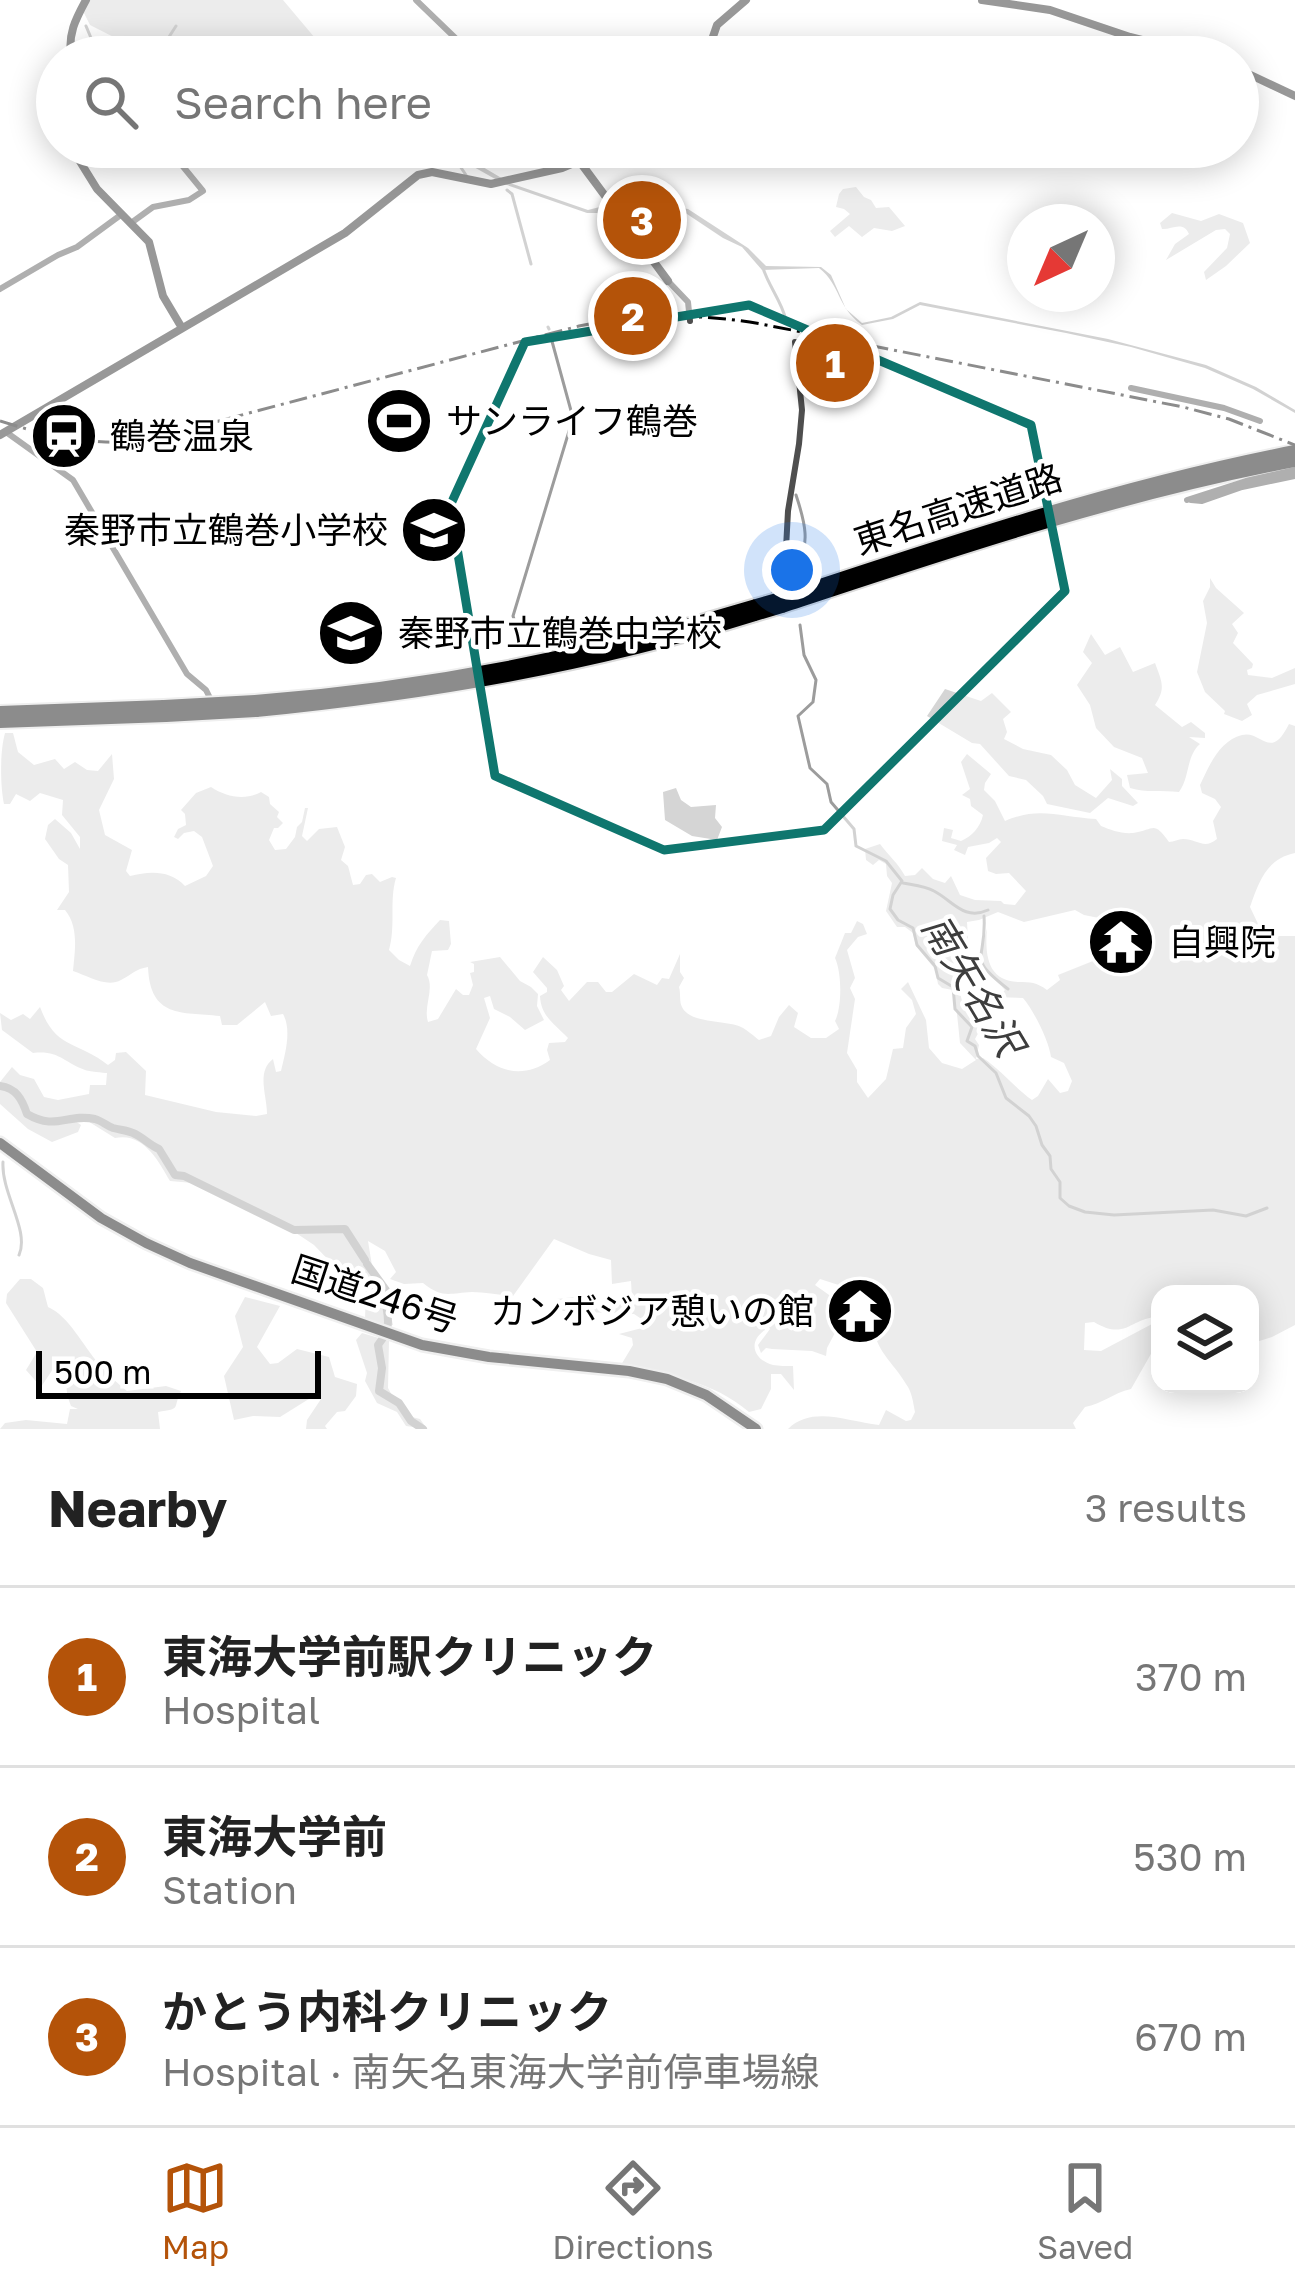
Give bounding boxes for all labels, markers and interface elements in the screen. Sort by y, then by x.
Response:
search box [36,36,1259,168]
icon: search [78,69,144,135]
text: Search here [174,75,432,129]
pin: 3 [603,175,681,265]
north arrow [1007,204,1115,312]
pin: 2 [594,271,672,361]
pin: 1 [796,318,874,408]
sports icon: サンライフ鶴巻 [364,386,434,456]
place label: サンライフ鶴巻 [446,399,698,442]
station icon: 鶴巻温泉 [29,401,99,471]
place label: 鶴巻温泉 [110,414,254,457]
street label: 東名高速道路 [848,455,1067,562]
school or university icon: 秦野市立鶴巻小学校 [399,495,469,565]
place label: 秦野市立鶴巻小学校 [64,508,388,551]
your location [762,540,822,600]
school or university icon: 秦野市立鶴巻中学校 [316,598,386,668]
place label: 秦野市立鶴巻中学校 [398,611,722,654]
water label: 南矢名沢 [913,906,1036,1068]
temple icon: 自興院 [1086,907,1156,977]
place label: 自興院 [1168,920,1276,963]
street label: 国道246号 [286,1246,464,1341]
temple icon: カンボジア憩いの館 [825,1276,895,1346]
map controls [1151,1285,1259,1393]
button: layers [1151,1285,1259,1393]
place label: カンボジア憩いの館 [490,1289,814,1332]
scale bar [36,1345,321,1398]
text: 500 m [54,1352,152,1391]
text: Nearby [48,1477,227,1538]
text: 3 results [1085,1484,1247,1531]
text: 東海大学前駅クリニック [162,1629,657,1683]
text: 1 [77,1653,97,1700]
text: 370 m [1135,1653,1247,1700]
text: Hospital [162,1686,320,1733]
text: 東海大学前 [162,1809,387,1863]
text: 2 [75,1833,99,1880]
text: 530 m [1133,1833,1247,1880]
text: Station [162,1866,297,1913]
text: かとう内科クリニック [162,1984,612,2038]
text: 3 [75,2013,99,2060]
text: 670 m [1134,2013,1247,2060]
text: Hospital · 南矢名東海大学前停車場線 [162,2048,819,2095]
tab: Map [162,2155,229,2266]
tab: Directions [552,2155,714,2266]
tab: Saved [1037,2155,1133,2266]

